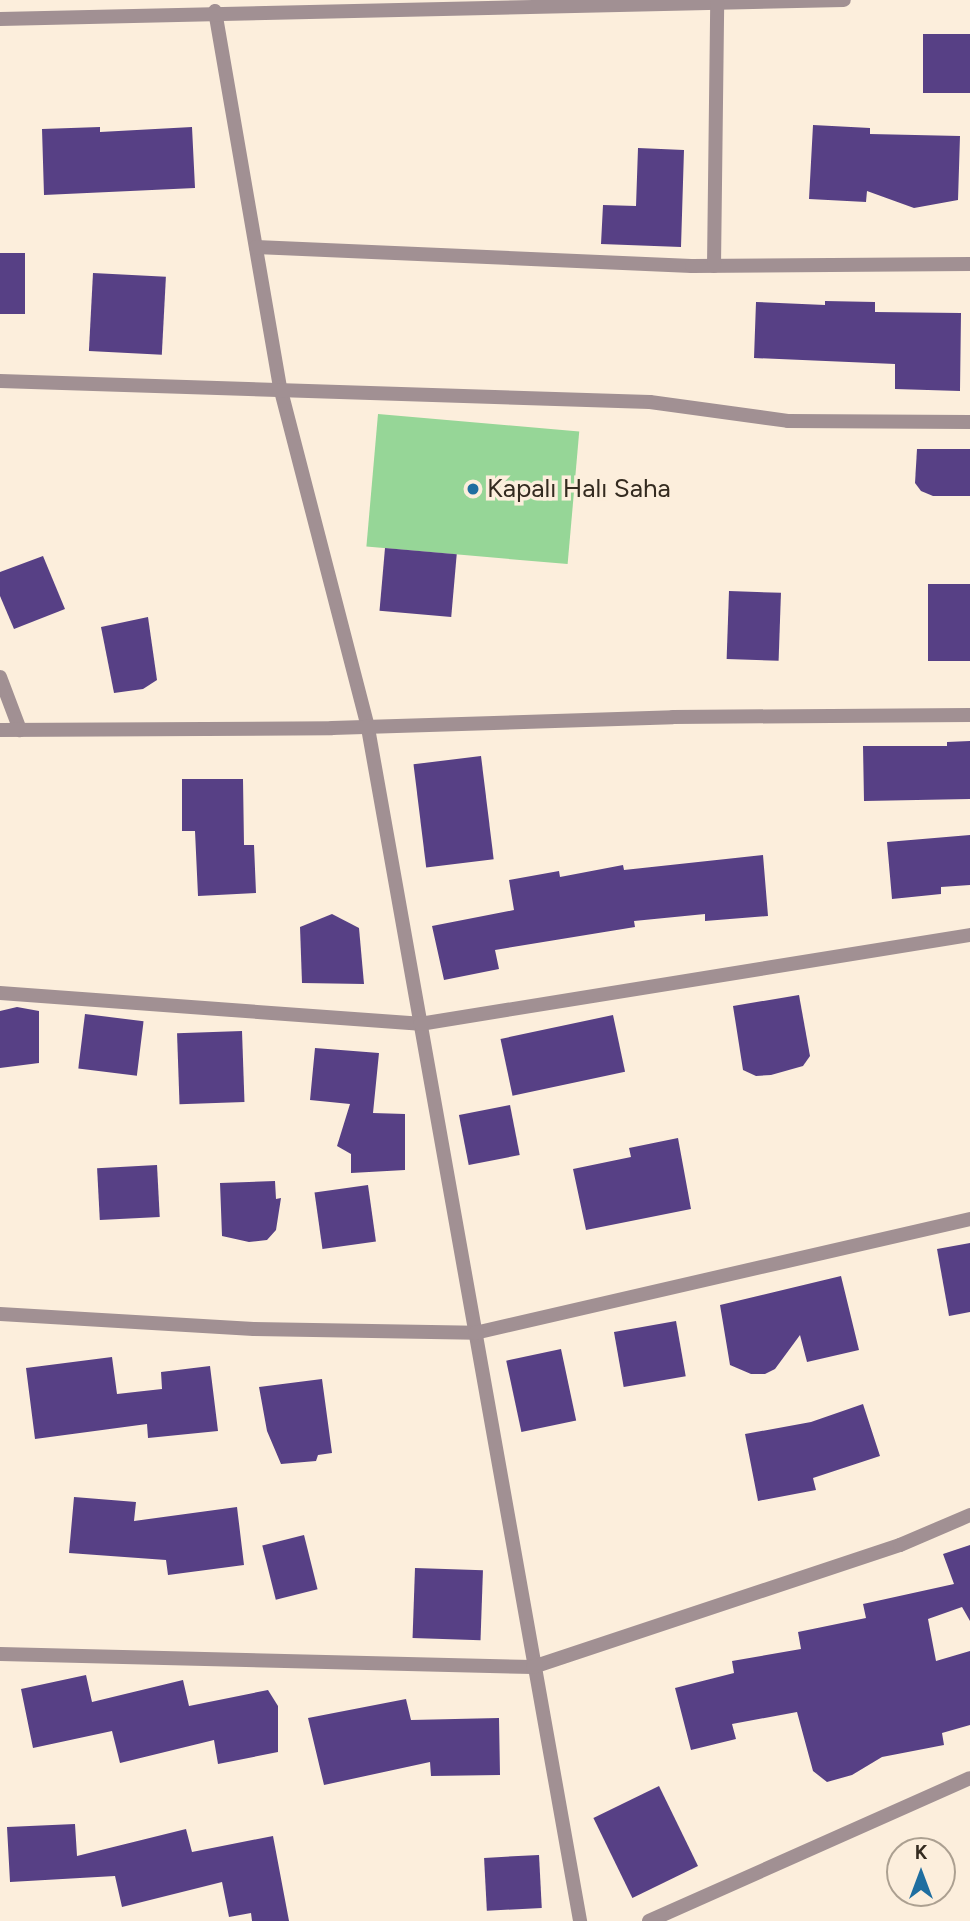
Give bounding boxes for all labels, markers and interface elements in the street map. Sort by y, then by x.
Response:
place label: Kapalı Halı Saha [487,473,671,505]
marker: Kapalı Halı Saha [465,481,481,497]
north arrow [886,1837,956,1907]
text: K [915,1841,927,1864]

